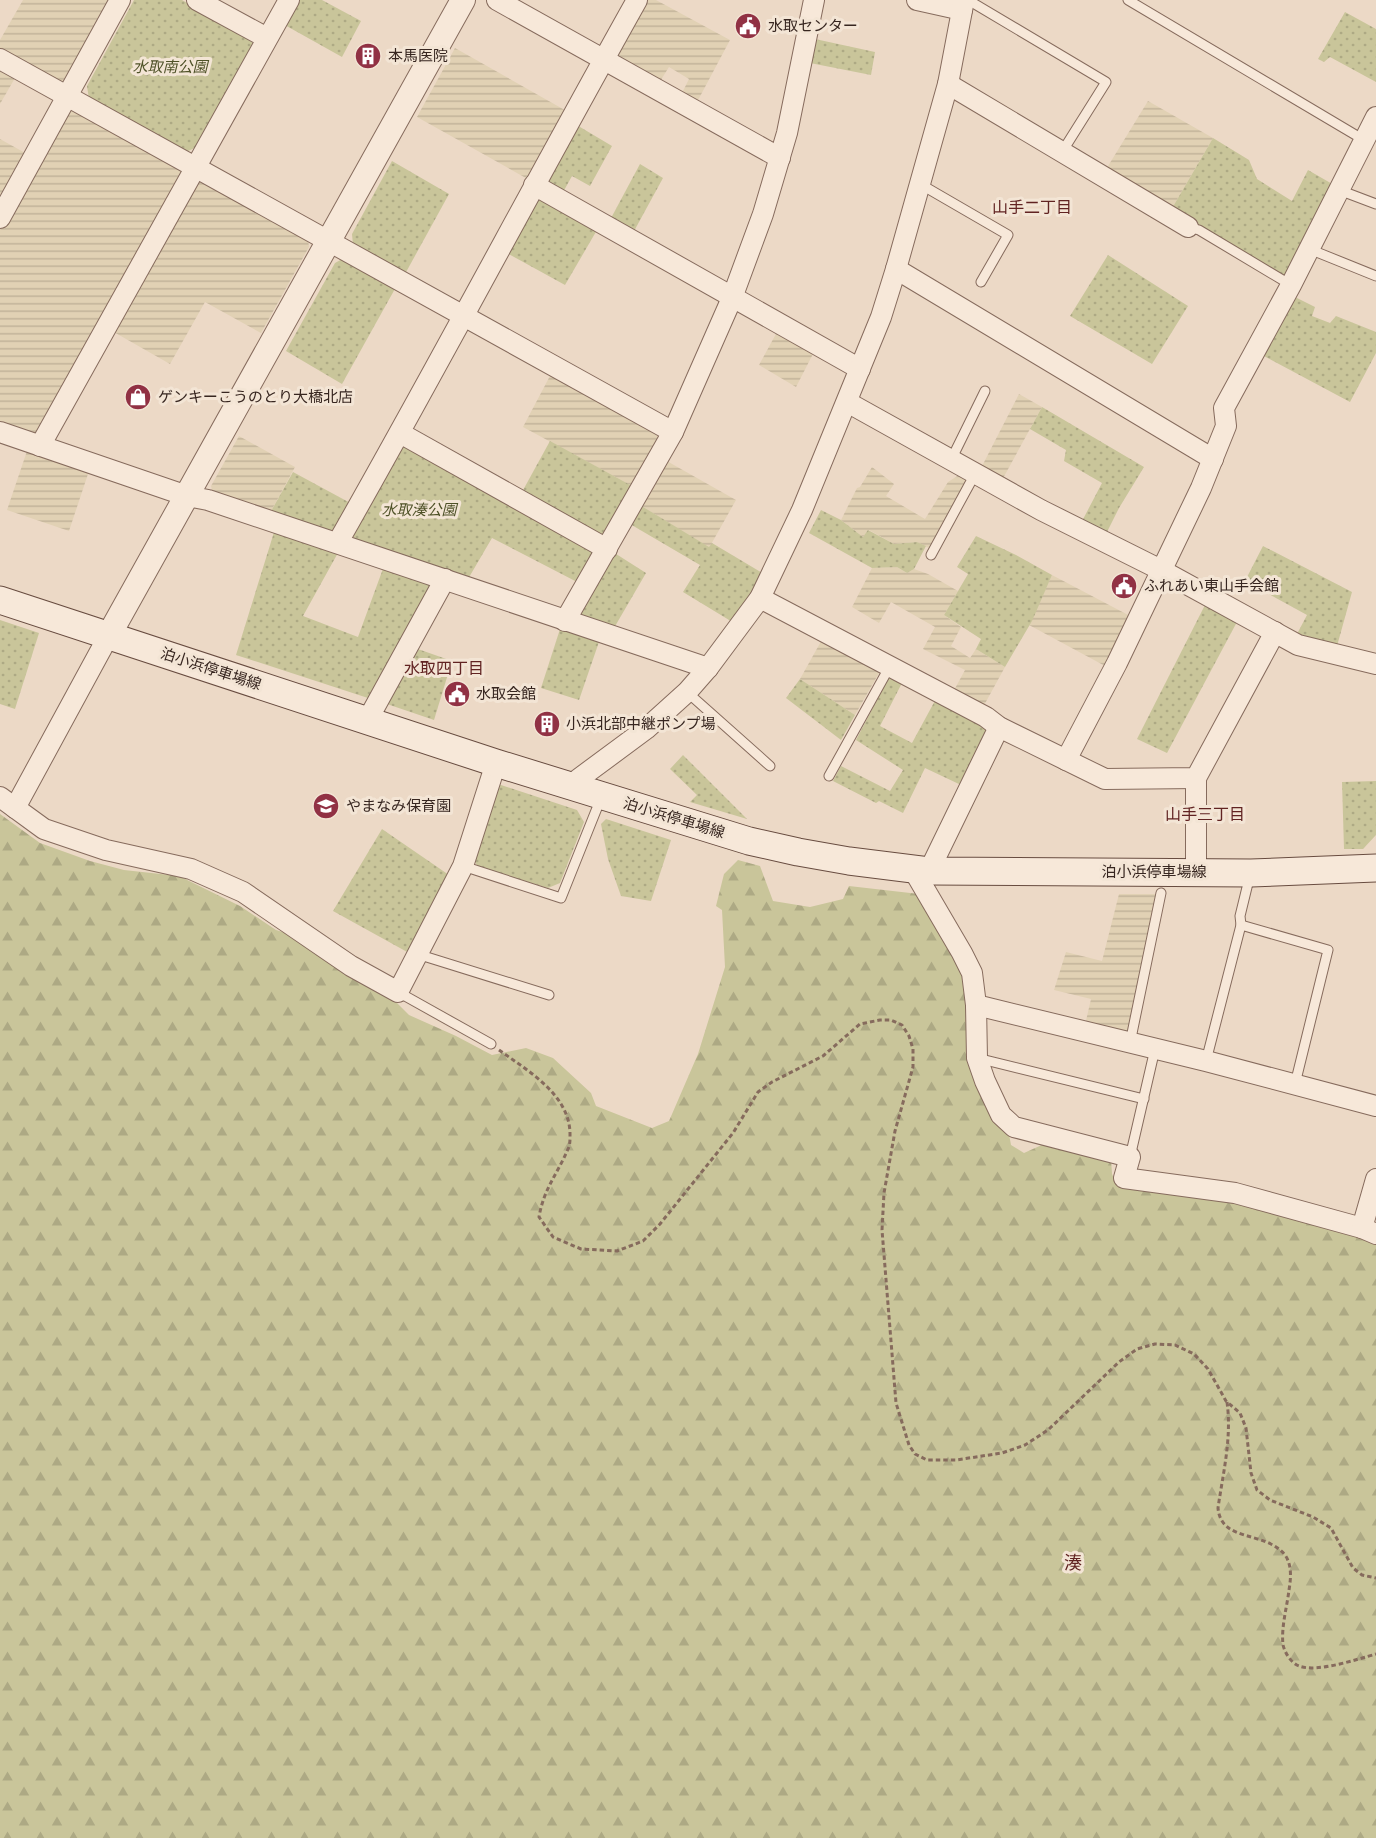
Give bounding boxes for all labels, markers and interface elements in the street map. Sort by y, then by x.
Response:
public building icon: 水取センター [733,11,763,41]
place label: 水取センター [768,17,858,35]
building icon: 本馬医院 [353,41,383,71]
place label: 本馬医院 [388,47,448,65]
park label: 水取南公園 [132,58,209,76]
district label: 山手二丁目 [992,198,1072,217]
shop icon: ゲンキーこうのとり大橋北店 [123,382,153,412]
place label: ゲンキーこうのとり大橋北店 [158,388,353,406]
park label: 水取湊公園 [381,501,458,519]
public building icon: ふれあい東山手会館 [1109,571,1139,601]
place label: ふれあい東山手会館 [1144,577,1279,595]
street label: 泊小浜停車場線 [158,644,264,694]
district label: 水取四丁目 [404,659,484,678]
public building icon: 水取会館 [442,679,472,709]
place label: 水取会館 [476,685,536,703]
building icon: 小浜北部中継ポンプ場 [532,709,562,739]
place label: 小浜北部中継ポンプ場 [566,715,716,733]
school or university icon: やまなみ保育園 [311,791,341,821]
street label: 泊小浜停車場線 [621,794,727,842]
place label: やまなみ保育園 [346,797,451,815]
district label: 山手三丁目 [1165,805,1245,824]
street label: 泊小浜停車場線 [1101,863,1207,881]
district label: 湊 [1064,1552,1082,1573]

